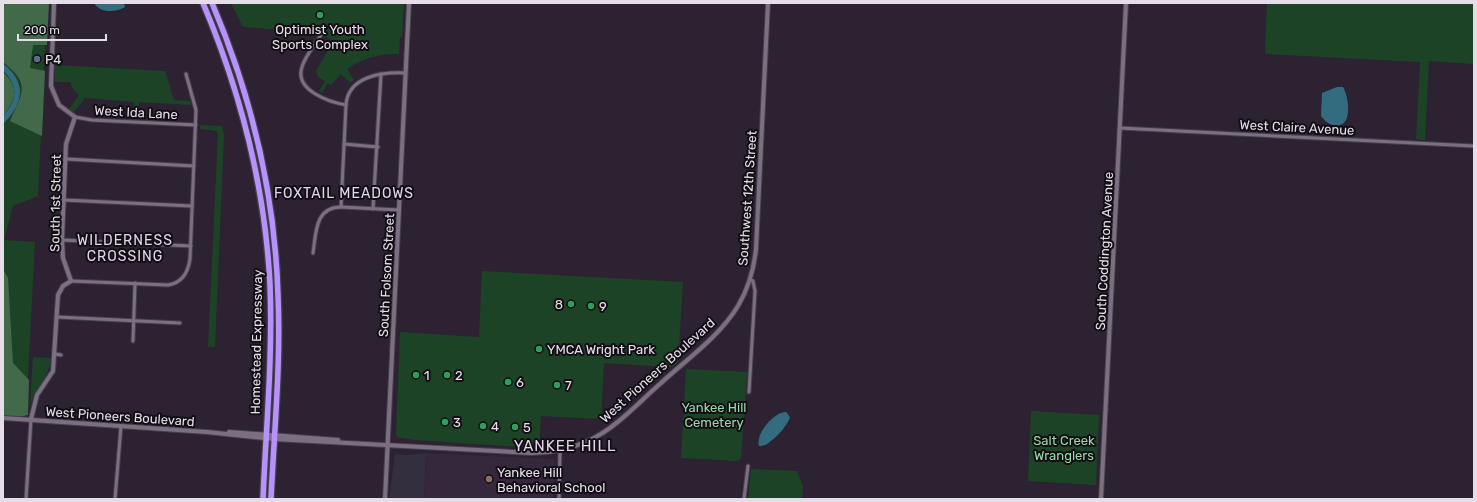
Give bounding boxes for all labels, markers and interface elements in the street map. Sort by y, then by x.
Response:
marker: Optimist Youth Sports Complex [315,10,325,20]
scale bar [18,16,106,42]
place label: Optimist Youth Sports Complex [272,22,368,52]
text: 200 m [24,23,60,37]
place label: P4 [45,52,61,67]
marker: P4 [32,54,42,64]
street label: West Ida Lane [94,103,178,122]
street label: West Claire Avenue [1239,117,1355,138]
street label: Southwest 12th Street [735,130,760,266]
street label: South 1st Street [47,154,64,252]
street label: South Coddington Avenue [1093,171,1117,331]
district label: FOXTAIL MEADOWS [274,185,414,202]
street label: South Folsom Street [376,213,397,337]
district label: WILDERNESS CROSSING [77,232,173,265]
street label: Homestead Expressway [248,269,265,415]
place label: 8 [555,297,563,312]
marker: 8 [566,299,576,309]
place label: 9 [599,299,607,314]
marker: 9 [586,301,596,311]
street label: West Pioneers Boulevard [597,315,718,426]
place label: YMCA Wright Park [547,342,655,358]
marker: YMCA Wright Park [534,344,544,354]
place label: 1 [424,368,430,383]
place label: 2 [455,368,463,383]
marker: 1 [411,370,421,380]
marker: 2 [442,370,452,380]
place label: 6 [516,375,524,390]
marker: 6 [503,377,513,387]
place label: 7 [565,378,572,393]
marker: 7 [552,380,562,390]
park label: Yankee Hill Cemetery [681,400,747,430]
street label: West Pioneers Boulevard [45,404,195,429]
place label: 3 [453,415,461,430]
marker: 3 [440,417,450,427]
place label: 4 [491,419,499,434]
place label: 5 [523,420,531,435]
marker: 4 [478,421,488,431]
marker: 5 [510,422,520,432]
park label: Salt Creek Wranglers [1033,433,1095,464]
district label: YANKEE HILL [514,437,616,455]
place label: Yankee Hill Behavioral School [497,465,605,495]
marker: Yankee Hill Behavioral School [484,474,494,484]

